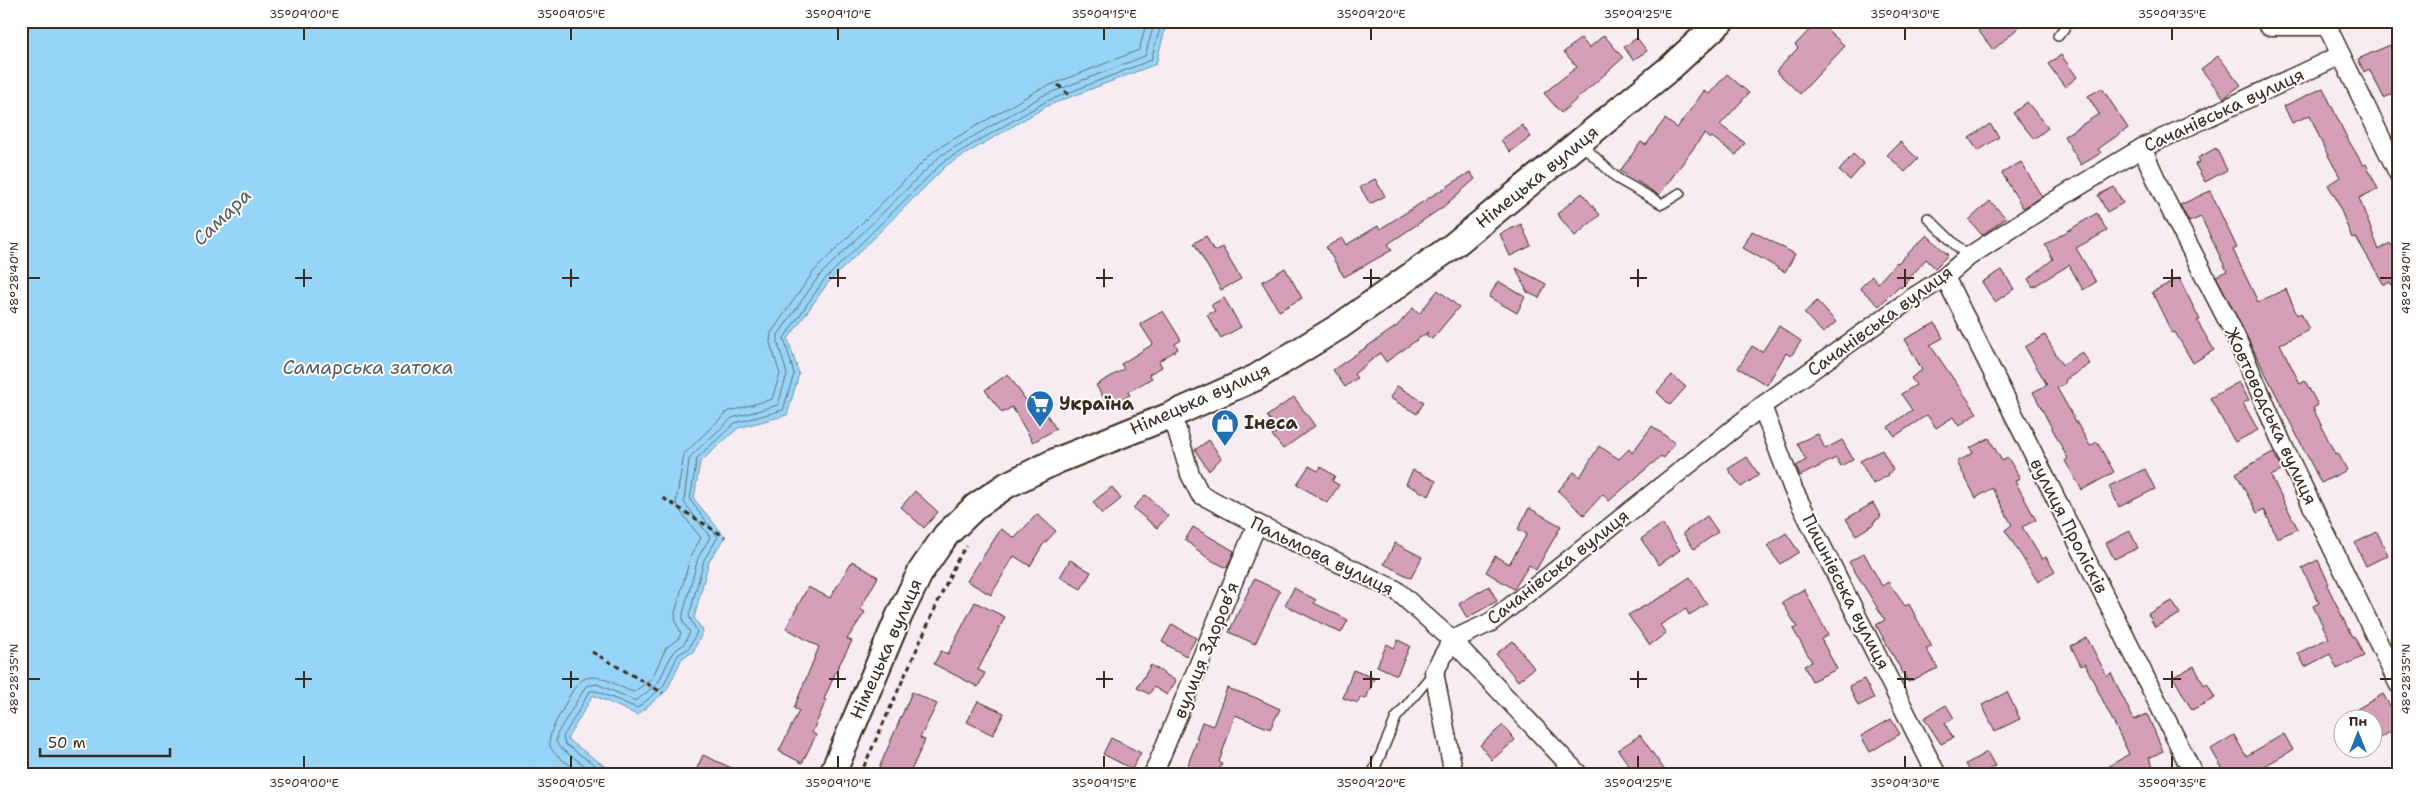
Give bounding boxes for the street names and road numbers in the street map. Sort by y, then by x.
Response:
street label: Сачанівська вулиця [2140,62,2308,158]
street label: Німецька вулиця [1471,120,1603,234]
street label: Сачанівська вулиця [1802,260,1958,382]
street label: Жовтоводська вулиця [2219,323,2323,509]
street label: Німецька вулиця [1126,357,1274,441]
street label: вулиця Пролісків [2024,454,2114,598]
street label: Сачанівська вулиця [1482,504,1634,630]
street label: Пишнівська вулиця [1796,510,1896,674]
street label: Пальмова вулиця [1246,511,1398,601]
street label: Німецька вулиця [844,575,928,723]
street label: вулиця Здоровʼя [1168,578,1244,722]

